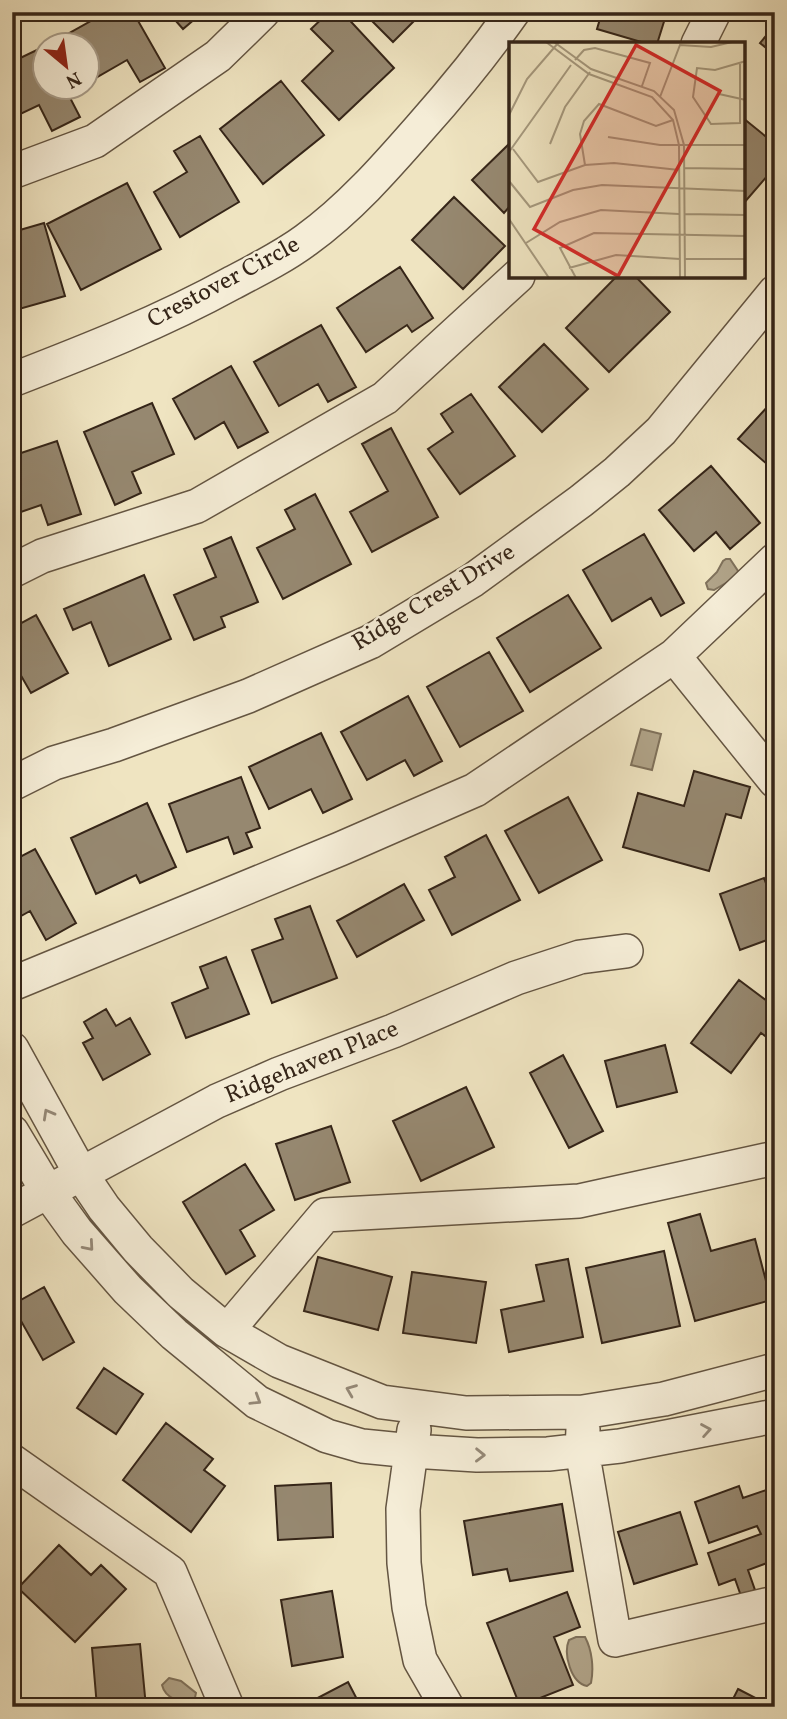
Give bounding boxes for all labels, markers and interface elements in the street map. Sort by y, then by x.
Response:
north arrow [32,32,102,102]
inset map [509,42,745,278]
text: N [61,64,86,94]
street label: Crestover Circle [142,228,306,338]
street label: Ridge Crest Drive [346,536,522,660]
street label: Ridgehaven Place [220,1013,404,1113]
one-way arrow [43,1109,56,1121]
one-way arrow [81,1238,94,1251]
one-way arrow [345,1384,357,1398]
one-way arrow [249,1391,262,1404]
one-way arrow [700,1424,712,1439]
one-way arrow [475,1447,486,1462]

